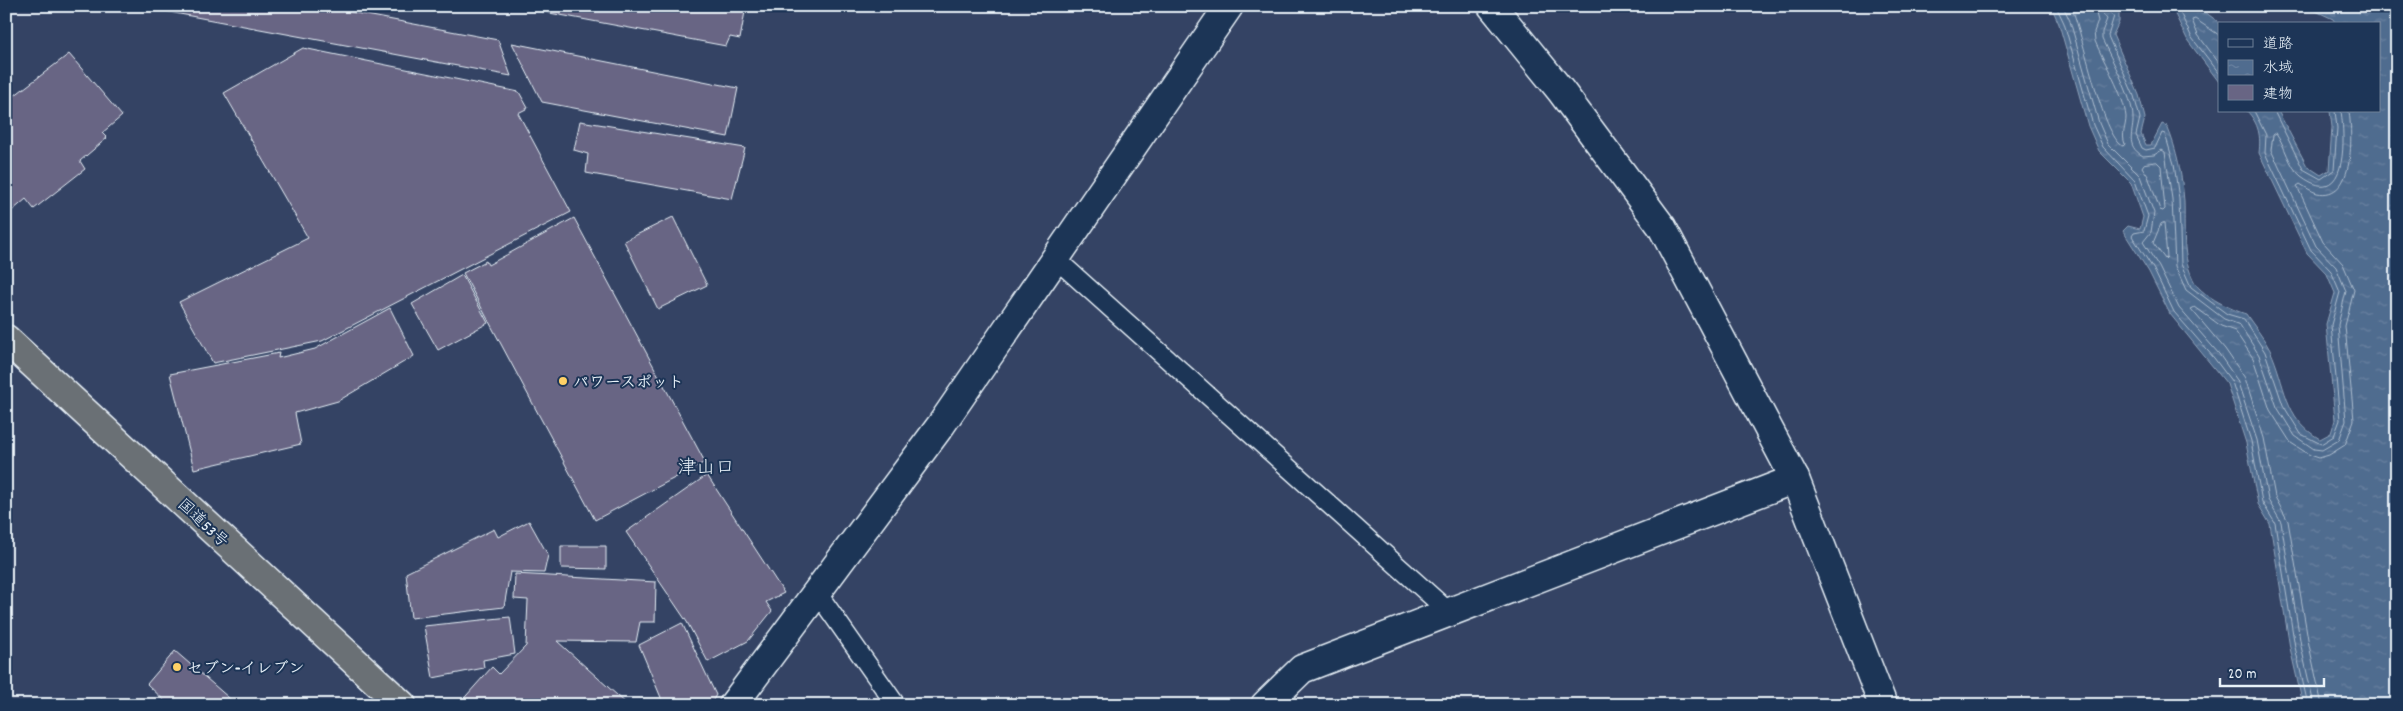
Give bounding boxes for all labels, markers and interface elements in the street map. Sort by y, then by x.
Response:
legend [2218,22,2380,112]
text: 道路 [2263,34,2293,56]
text: 水域 [2263,58,2293,80]
text: 建物 [2263,84,2293,106]
place label: パワースポット [573,372,684,395]
marker: パワースポット [557,375,569,387]
district label: 津山口 [677,456,735,483]
street label: 国道53号 [172,494,233,554]
scale bar [2220,656,2324,688]
place label: セブン-イレブン [187,658,304,681]
marker: セブン-イレブン [171,661,183,673]
text: 20 m [2228,664,2256,686]

